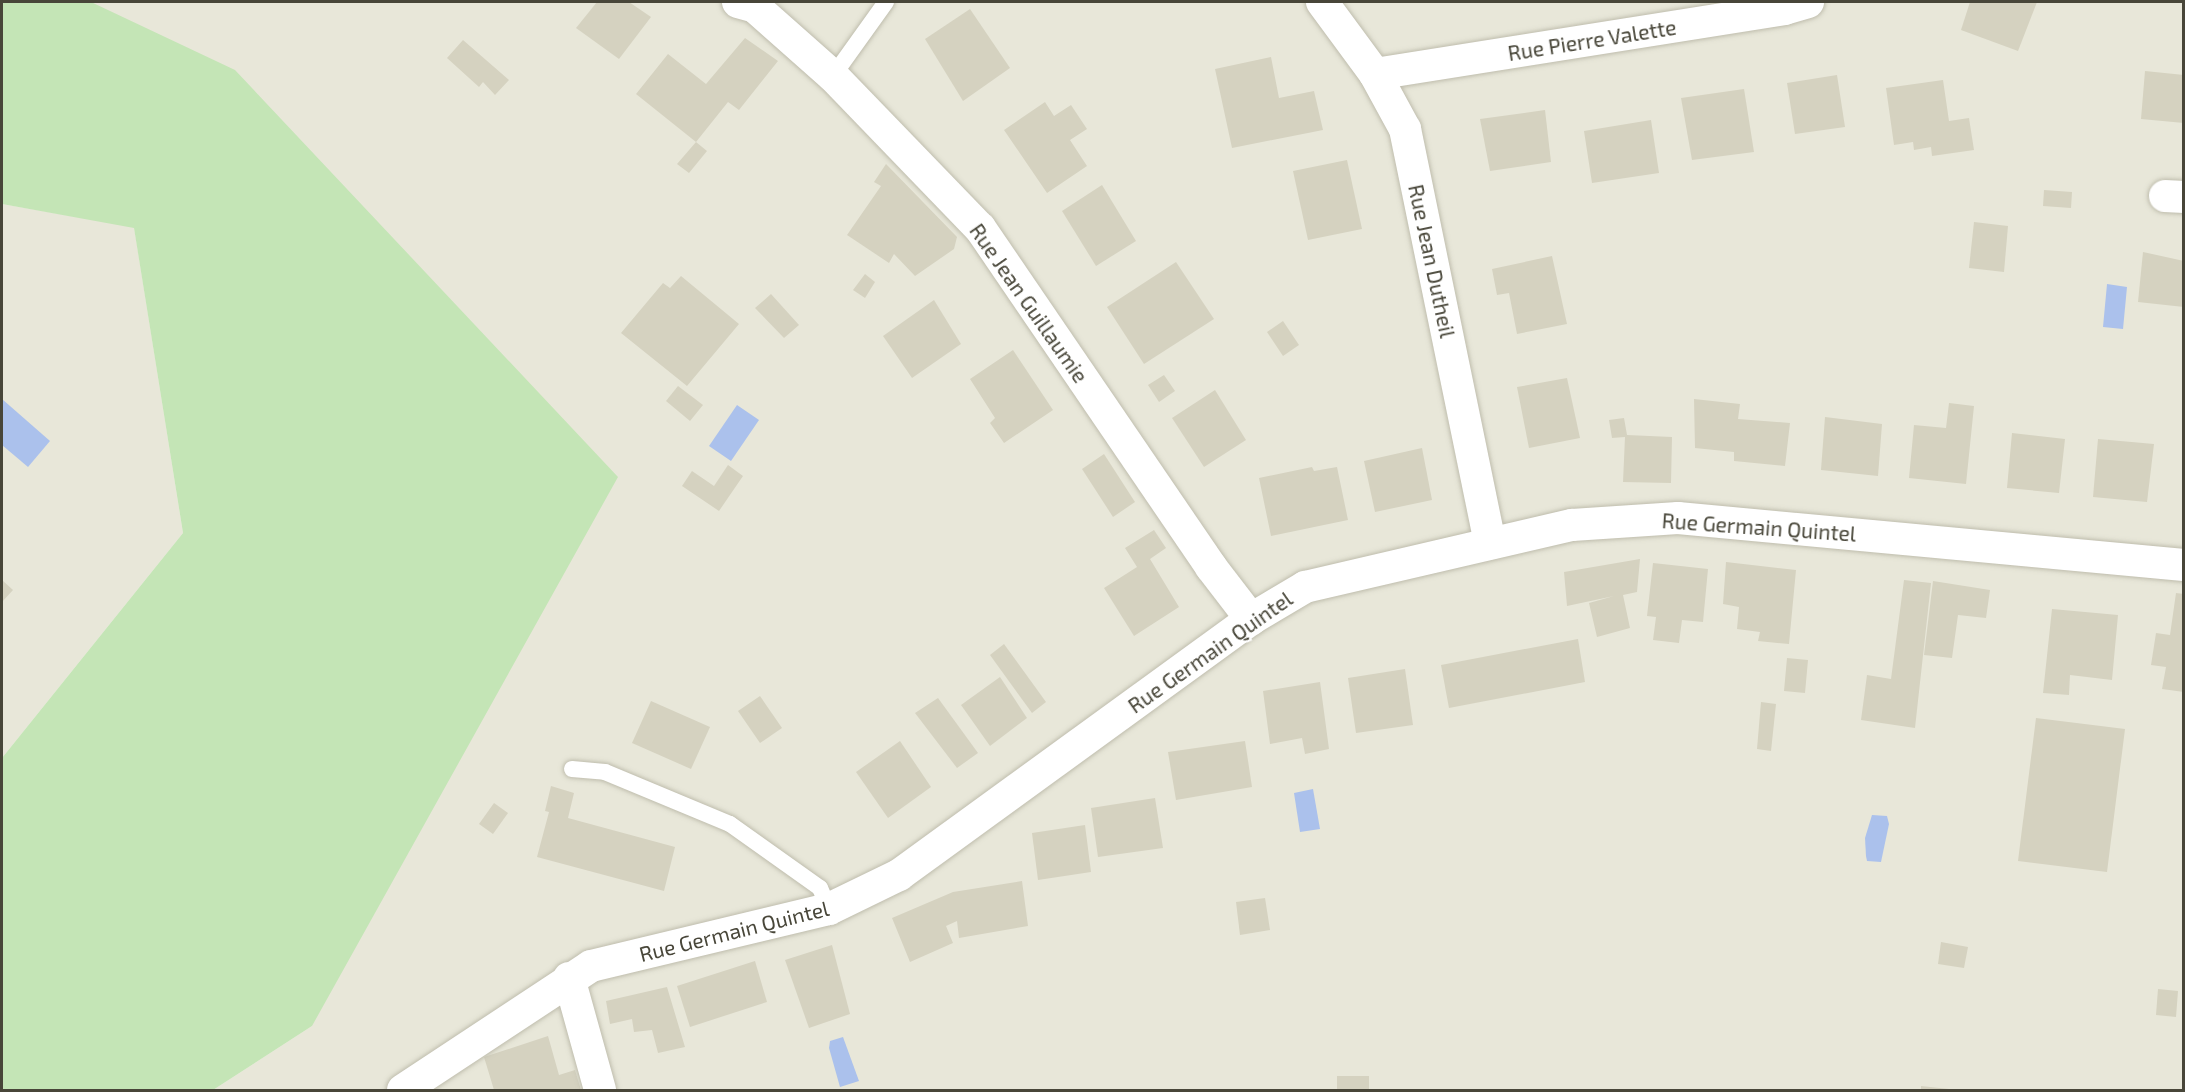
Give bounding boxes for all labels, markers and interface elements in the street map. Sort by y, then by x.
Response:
street label: Rue Pierre Valette [1506,14,1678,66]
street label: Rue Jean Dutheil [1403,182,1461,340]
street label: Rue Jean Guillaumie [964,218,1094,388]
street label: Rue Germain Quintel [1661,508,1857,546]
street label: Rue Germain Quintel [1123,586,1297,718]
street label: Rue Germain Quintel [636,895,832,967]

